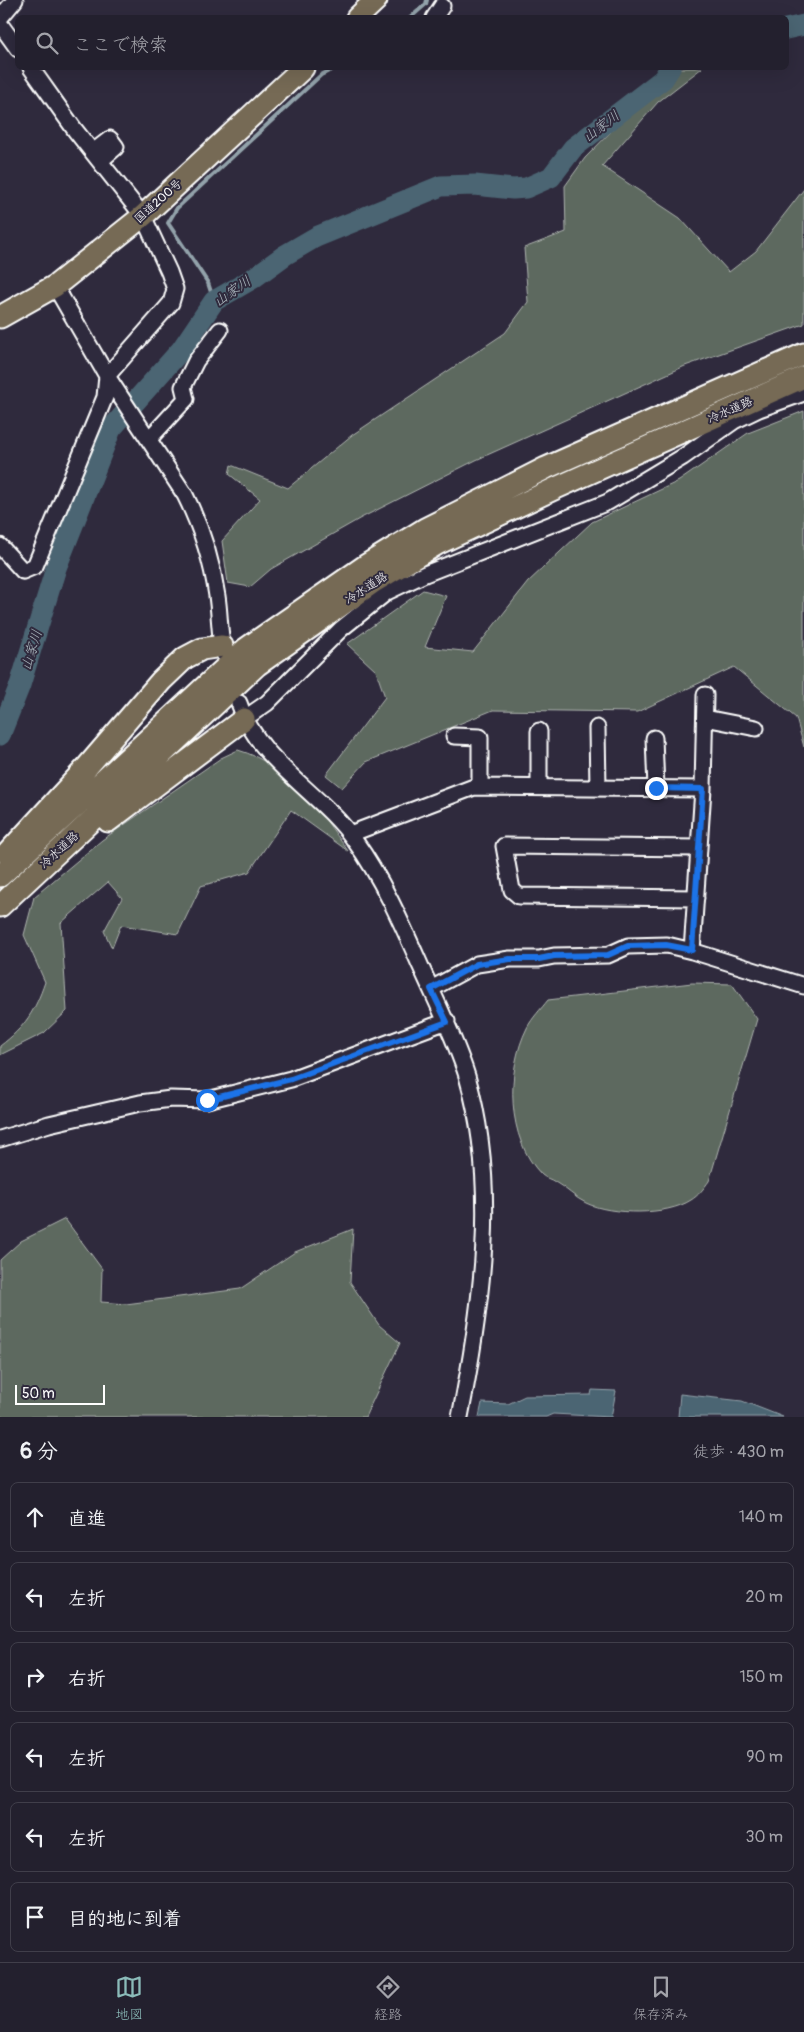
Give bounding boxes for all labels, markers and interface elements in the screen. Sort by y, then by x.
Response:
search box [15,15,789,70]
icon: search [33,29,61,57]
text: ここで検索 [73,33,168,57]
water label: 山家川 [580,107,623,146]
street label: 国道200号 [131,176,185,227]
water label: 山家川 [210,272,254,310]
street label: 冷水道路 [705,394,755,427]
street label: 冷水道路 [342,569,390,608]
water label: 山家川 [17,628,46,673]
route end [645,777,668,800]
street label: 冷水道路 [37,829,82,872]
route start [196,1089,219,1112]
scale bar [15,1382,105,1405]
text: 50 m [22,1385,55,1402]
text: 6 分 [20,1438,58,1465]
text: 徒歩 · 430 m [693,1442,784,1462]
icon: ahead [21,1503,49,1531]
text: 直進 [68,1507,106,1531]
text: 140 m [739,1507,783,1527]
icon: left [21,1583,49,1611]
text: 左折 [68,1587,106,1611]
text: 20 m [745,1587,783,1607]
icon: right [21,1663,49,1691]
text: 右折 [68,1667,106,1691]
text: 150 m [739,1667,783,1687]
icon: left [21,1743,49,1771]
text: 左折 [68,1747,106,1771]
text: 90 m [746,1747,783,1767]
icon: left [21,1823,49,1851]
text: 左折 [68,1827,106,1851]
text: 30 m [745,1827,783,1847]
icon: arrive [21,1903,49,1931]
text: 目的地に到着 [68,1907,182,1931]
tab: 地図 [115,1973,143,2023]
tab: 経路 [374,1973,402,2023]
tab: 保存済み [633,1973,689,2023]

